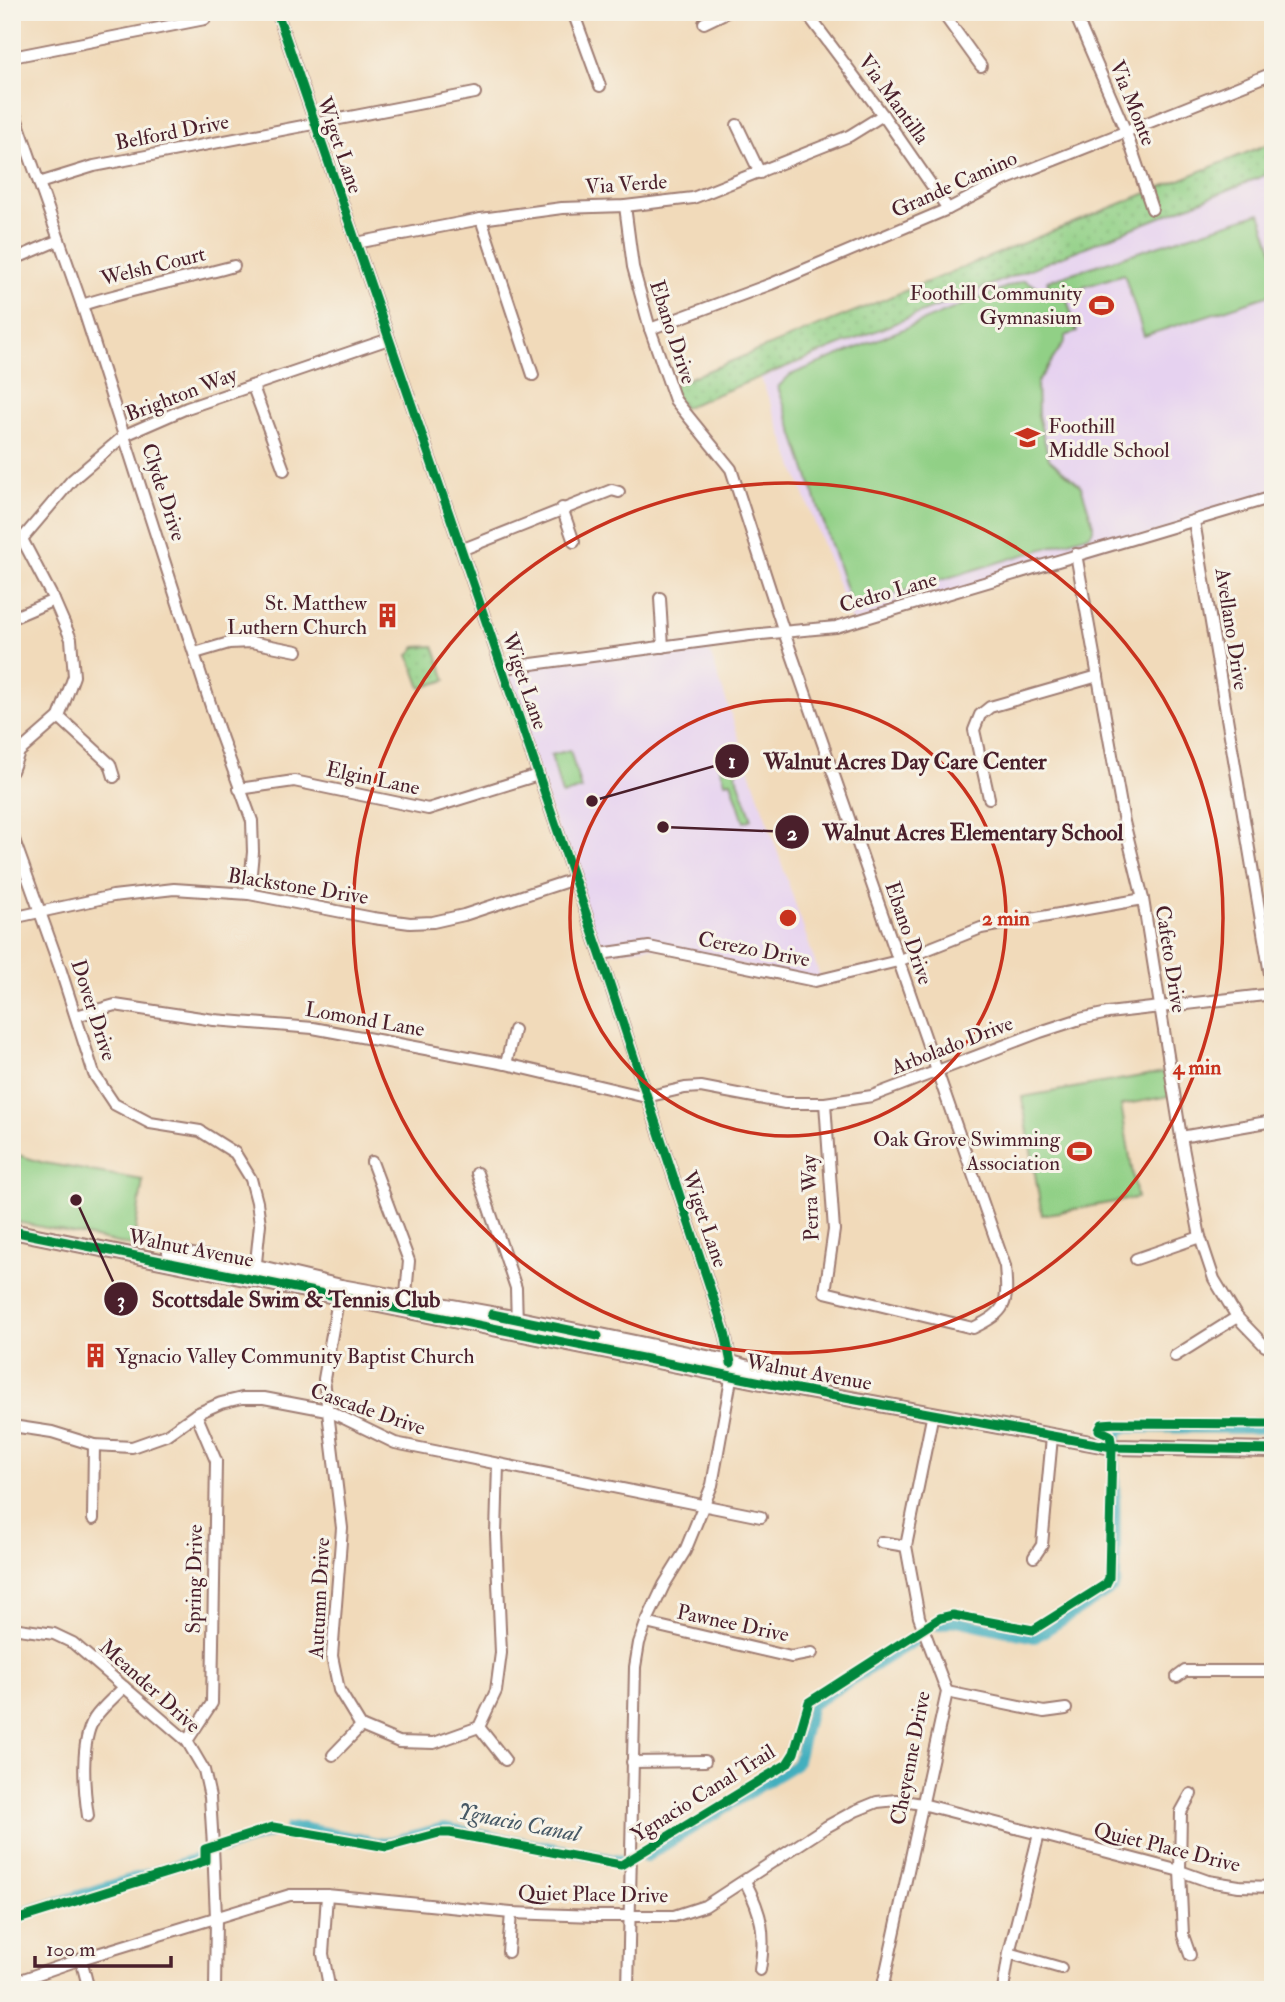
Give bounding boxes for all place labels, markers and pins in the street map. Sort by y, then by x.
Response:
place label: Foothill Community Gymnasium [909,280,1083,331]
sports icon: Foothill Community Gymnasium [1088,291,1116,319]
place label: Foothill Middle School [1048,413,1170,464]
school or university icon: Foothill Middle School [1014,424,1042,452]
place label: St. Matthew Luthern Church [227,590,368,641]
building icon: St. Matthew Luthern Church [373,601,401,629]
callout: Walnut Acres Day Care Center [715,739,1061,783]
callout: Walnut Acres Elementary School [774,810,1138,854]
centre of rings [776,906,800,930]
place label: Oak Grove Swimming Association [873,1126,1061,1177]
sports icon: Oak Grove Swimming Association [1066,1137,1094,1165]
callout: Scottsdale Swim & Tennis Club [103,1277,455,1321]
building icon: Ygnacio Valley Community Baptist Church [81,1342,109,1370]
place label: Ygnacio Valley Community Baptist Church [115,1343,475,1370]

